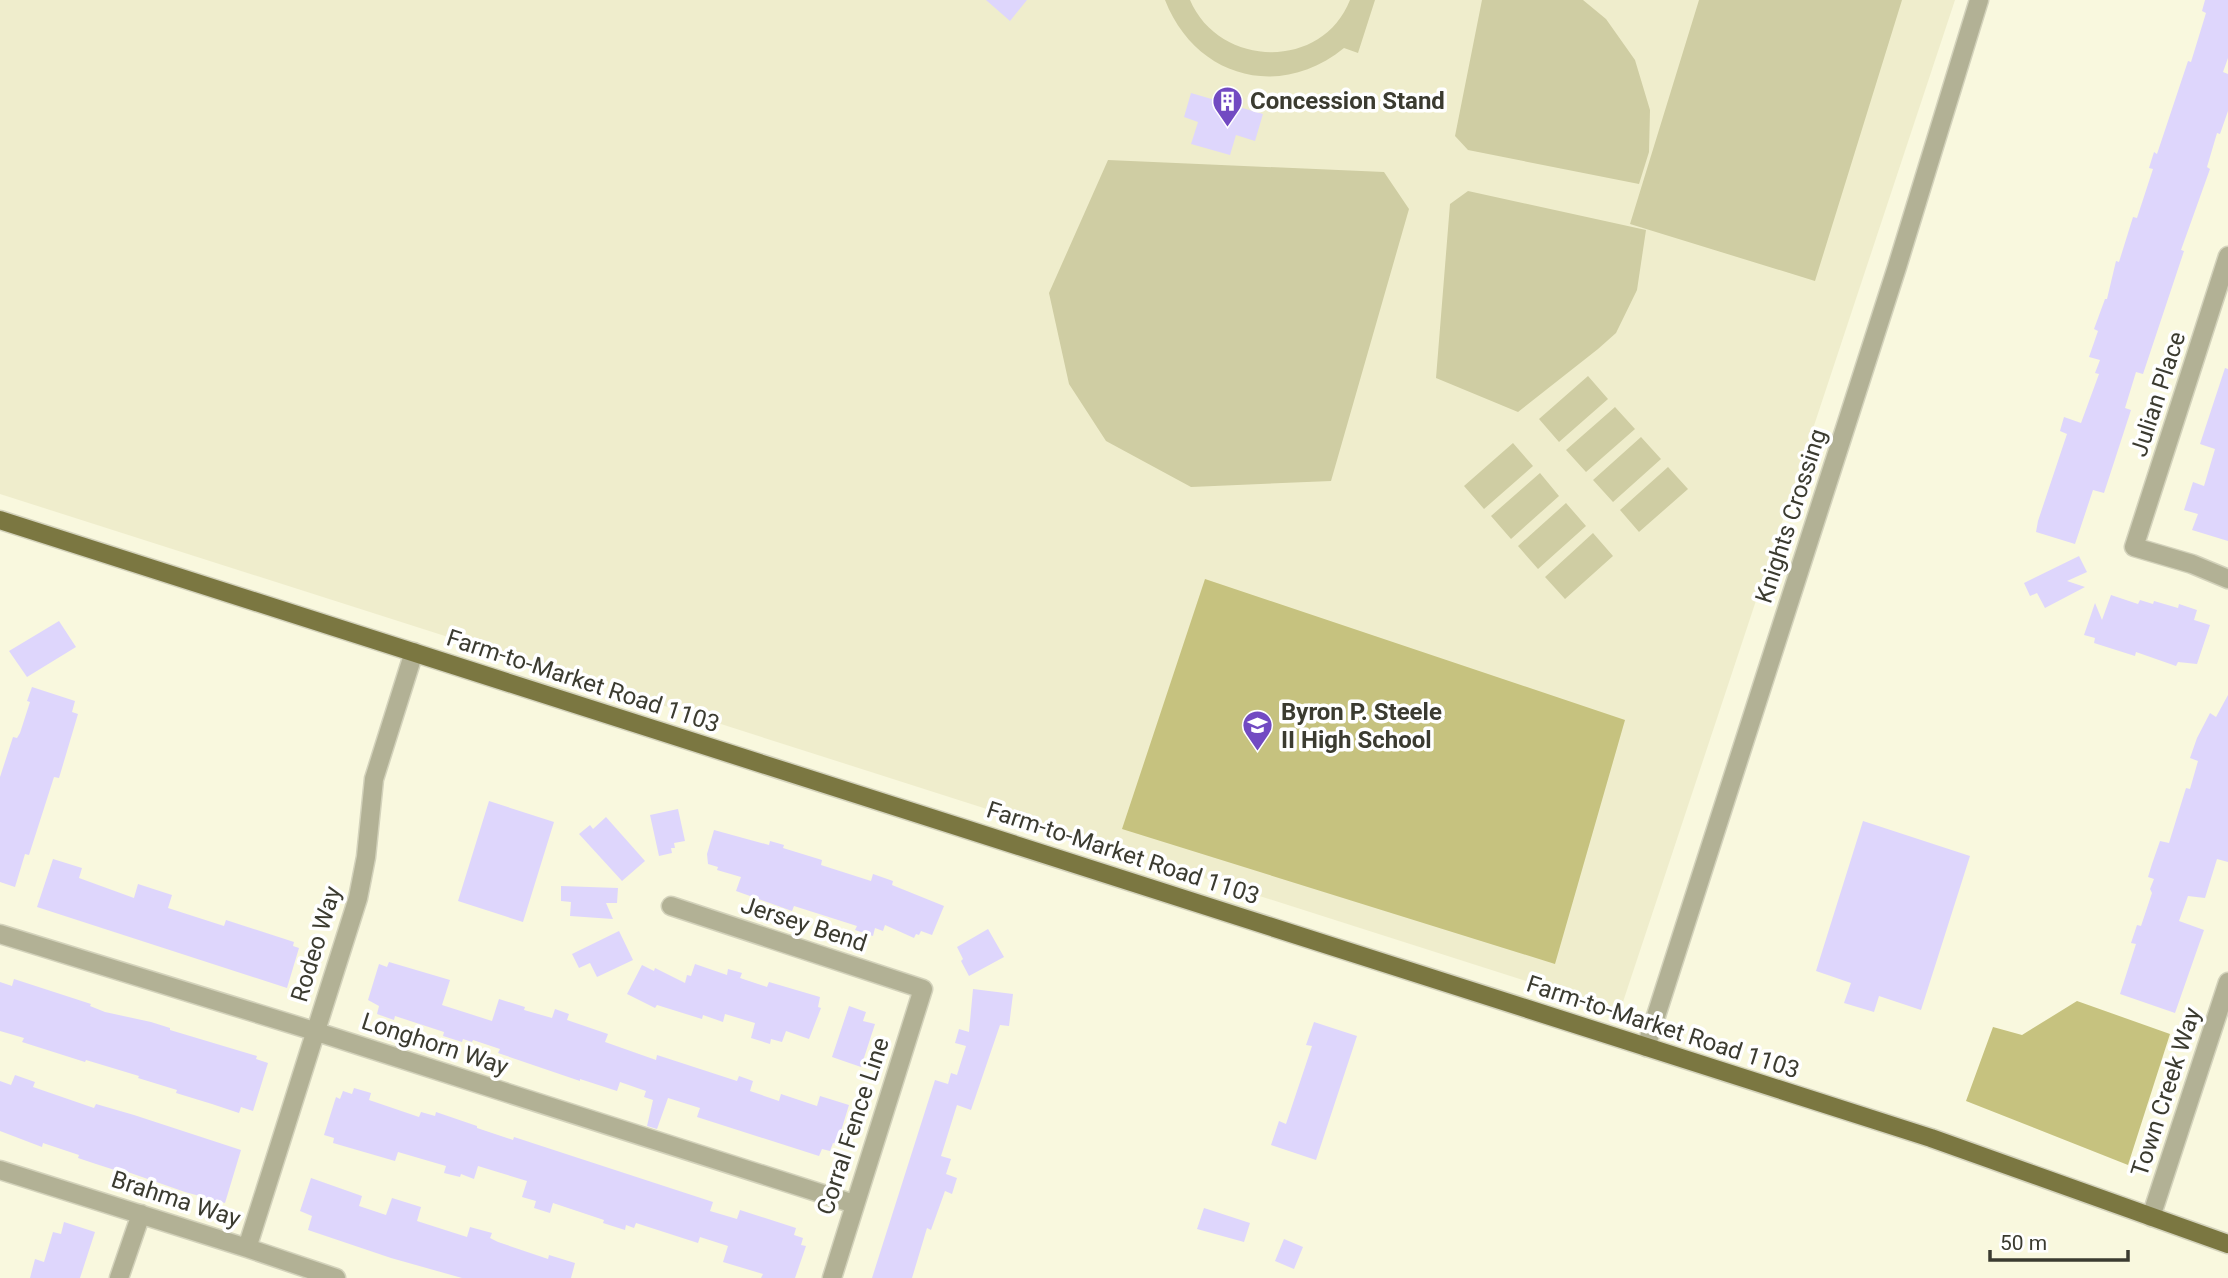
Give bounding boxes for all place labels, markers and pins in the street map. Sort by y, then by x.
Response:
building icon: Concession Stand [1210,84,1244,128]
place label: Concession Stand [1250,87,1445,115]
place label: Byron P. Steele II High School [1281,698,1442,754]
school or university icon: Byron P. Steele II High School [1241,709,1275,753]

